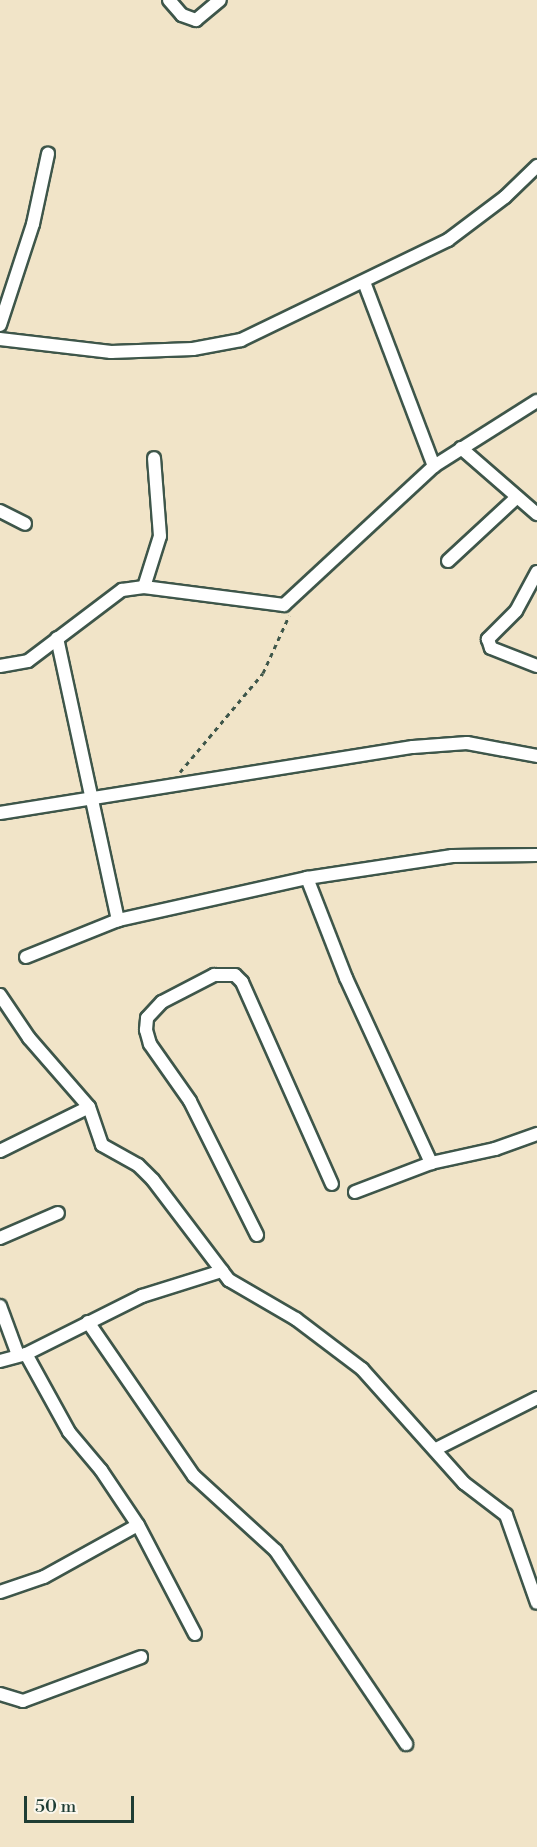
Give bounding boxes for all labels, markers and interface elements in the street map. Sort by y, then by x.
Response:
scale bar [27,1784,136,1822]
text: 50 m [35,1795,76,1818]

